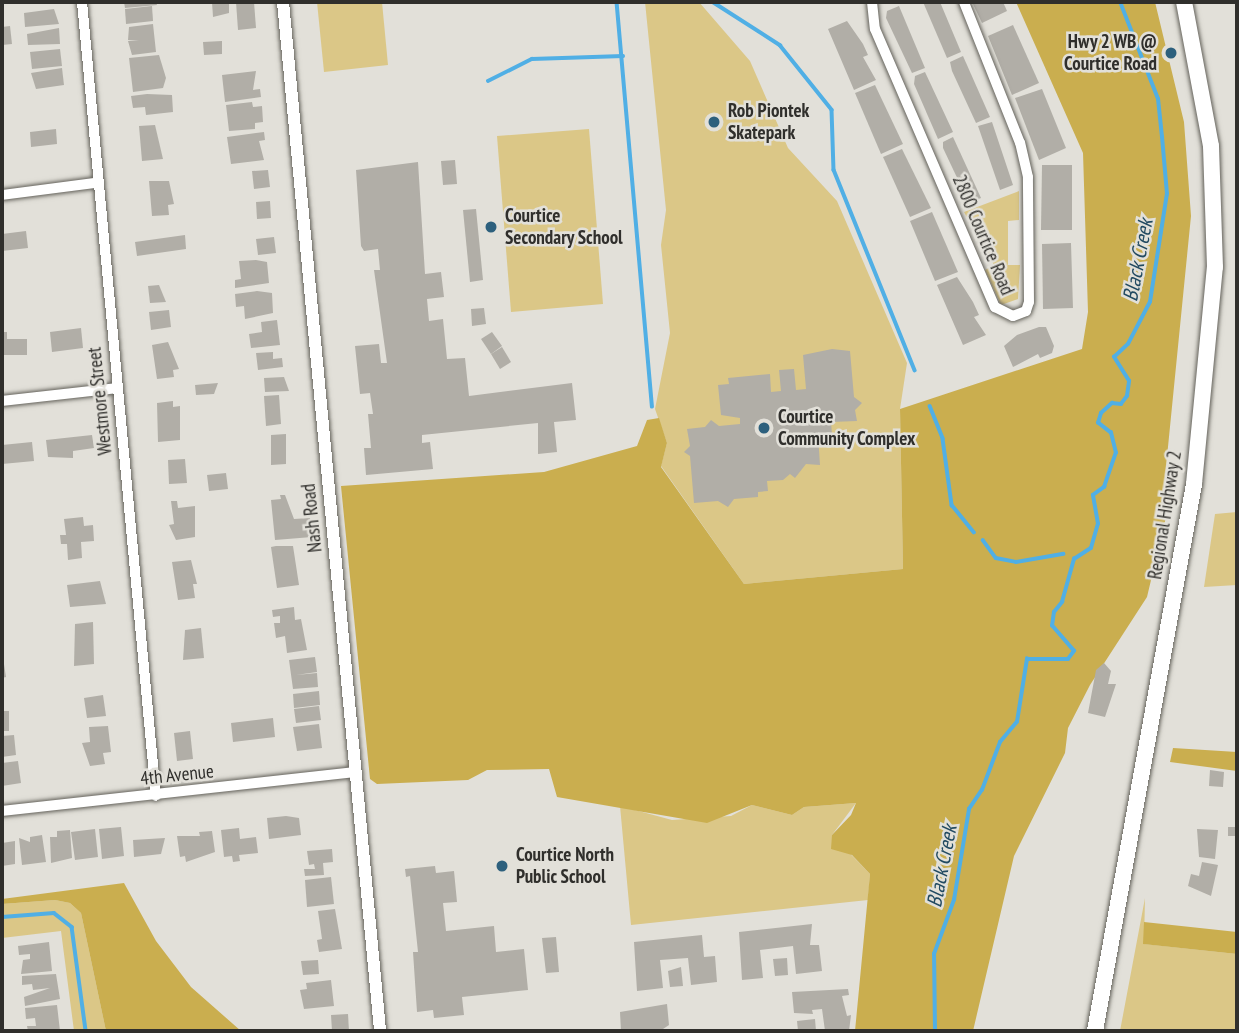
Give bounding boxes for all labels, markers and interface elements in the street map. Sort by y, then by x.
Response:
place label: Hwy 2 WB @ Courtice Road [1064,31,1157,75]
marker: Hwy 2 WB @ Courtice Road [1163,45,1179,61]
place label: Rob Piontek Skatepark [728,100,809,144]
marker: Rob Piontek Skatepark [706,114,722,130]
street label: 2800 Courtice Road [947,171,1019,299]
place label: Courtice Secondary School [505,205,623,249]
water label: Black Creek [1118,217,1158,303]
marker: Courtice Secondary School [483,219,499,235]
street label: Westmore Street [83,346,117,456]
place label: Courtice Community Complex [778,406,916,450]
marker: Courtice Community Complex [756,420,772,436]
street label: Regional Highway 2 [1144,449,1186,581]
street label: Nash Road [297,482,327,554]
street label: 4th Avenue [139,760,215,790]
water label: Black Creek [922,823,962,909]
place label: Courtice North Public School [516,844,614,888]
marker: Courtice North Public School [494,858,510,874]

